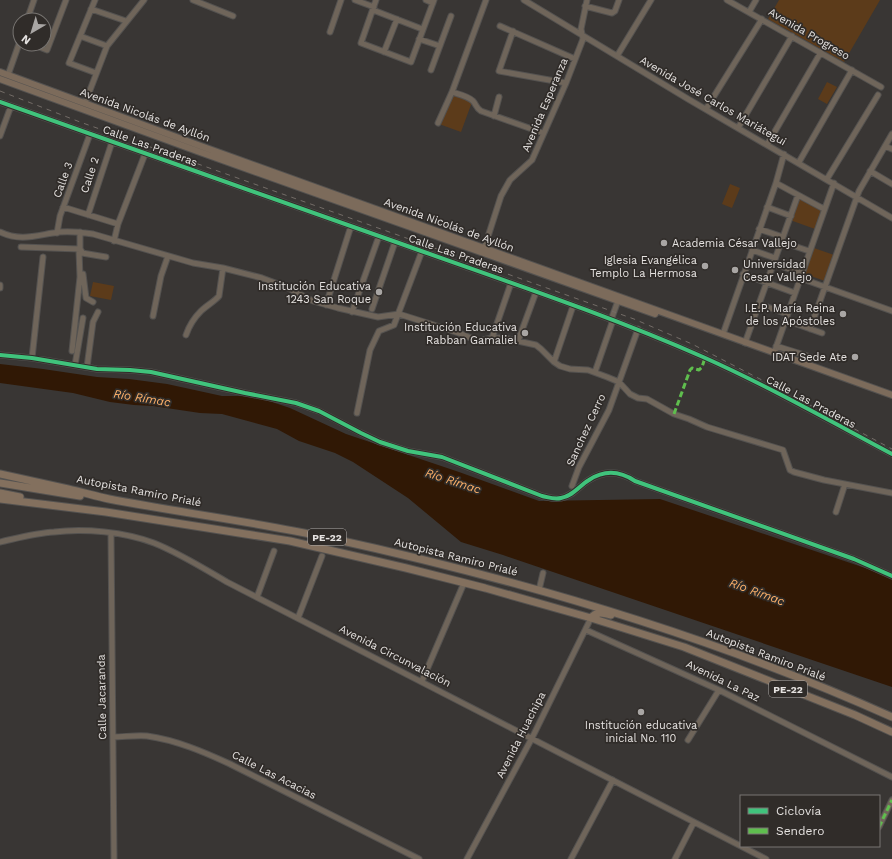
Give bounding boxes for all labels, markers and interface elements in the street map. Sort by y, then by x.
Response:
street label: Avenida Progreso [766,5,852,63]
north arrow [12,12,52,52]
text: N [19,32,33,47]
street label: Avenida José Carlos Mariátegui [637,54,789,148]
street label: Avenida Esperanza [519,56,571,154]
street label: Avenida Nicolás de Ayllón [78,85,212,145]
street label: Calle Las Praderas [101,123,199,169]
street label: Calle 2 [78,155,102,195]
street label: Calle 3 [51,160,75,200]
street label: Avenida Nicolás de Ayllón [382,195,516,255]
street label: Calle Las Praderas [407,232,505,276]
place label: Academia César Vallejo [672,237,797,250]
marker: Academia César Vallejo [659,238,669,248]
place label: Iglesia Evangélica Templo La Hermosa [590,254,697,280]
place label: Universidad Cesar Vallejo [743,258,812,284]
marker: Iglesia Evangélica Templo La Hermosa [700,261,710,271]
marker: Universidad Cesar Vallejo [730,265,740,275]
place label: Institución Educativa 1243 San Roque [258,280,371,306]
marker: Institución Educativa 1243 San Roque [374,287,384,297]
place label: I.E.P. María Reina de los Apóstoles [745,302,835,328]
marker: I.E.P. María Reina de los Apóstoles [838,309,848,319]
place label: Institución Educativa Rabban Gamaliel [404,321,518,347]
marker: Institución Educativa Rabban Gamaliel [520,328,530,338]
place label: IDAT Sede Ate [772,351,847,364]
marker: IDAT Sede Ate [850,352,860,362]
street label: Calle Las Praderas [764,373,858,431]
water label: Río Rímac [112,387,172,409]
street label: Sanchez Cerro [564,392,608,468]
water label: Río Rímac [423,465,483,497]
street label: Autopista Ramiro Prialé [76,473,202,509]
road number: PE-22 [308,529,346,545]
street label: Autopista Ramiro Prialé [393,535,519,579]
water label: Río Rímac [728,576,787,609]
street label: Avenida Circunvalación [337,622,453,690]
street label: Autopista Ramiro Prialé [704,626,828,684]
street label: Calle Jacaranda [95,654,109,740]
street label: Avenida La Paz [684,658,762,705]
road number: PE-22 [769,681,807,697]
street label: Avenida Huachipa [494,690,548,780]
marker: Institución educativa inicial No. 110 [636,707,646,717]
place label: Institución educativa inicial No. 110 [585,719,697,745]
street label: Calle Las Acacias [230,748,319,802]
legend [740,795,880,847]
text: Ciclovía [776,804,821,818]
text: Sendero [776,824,824,838]

